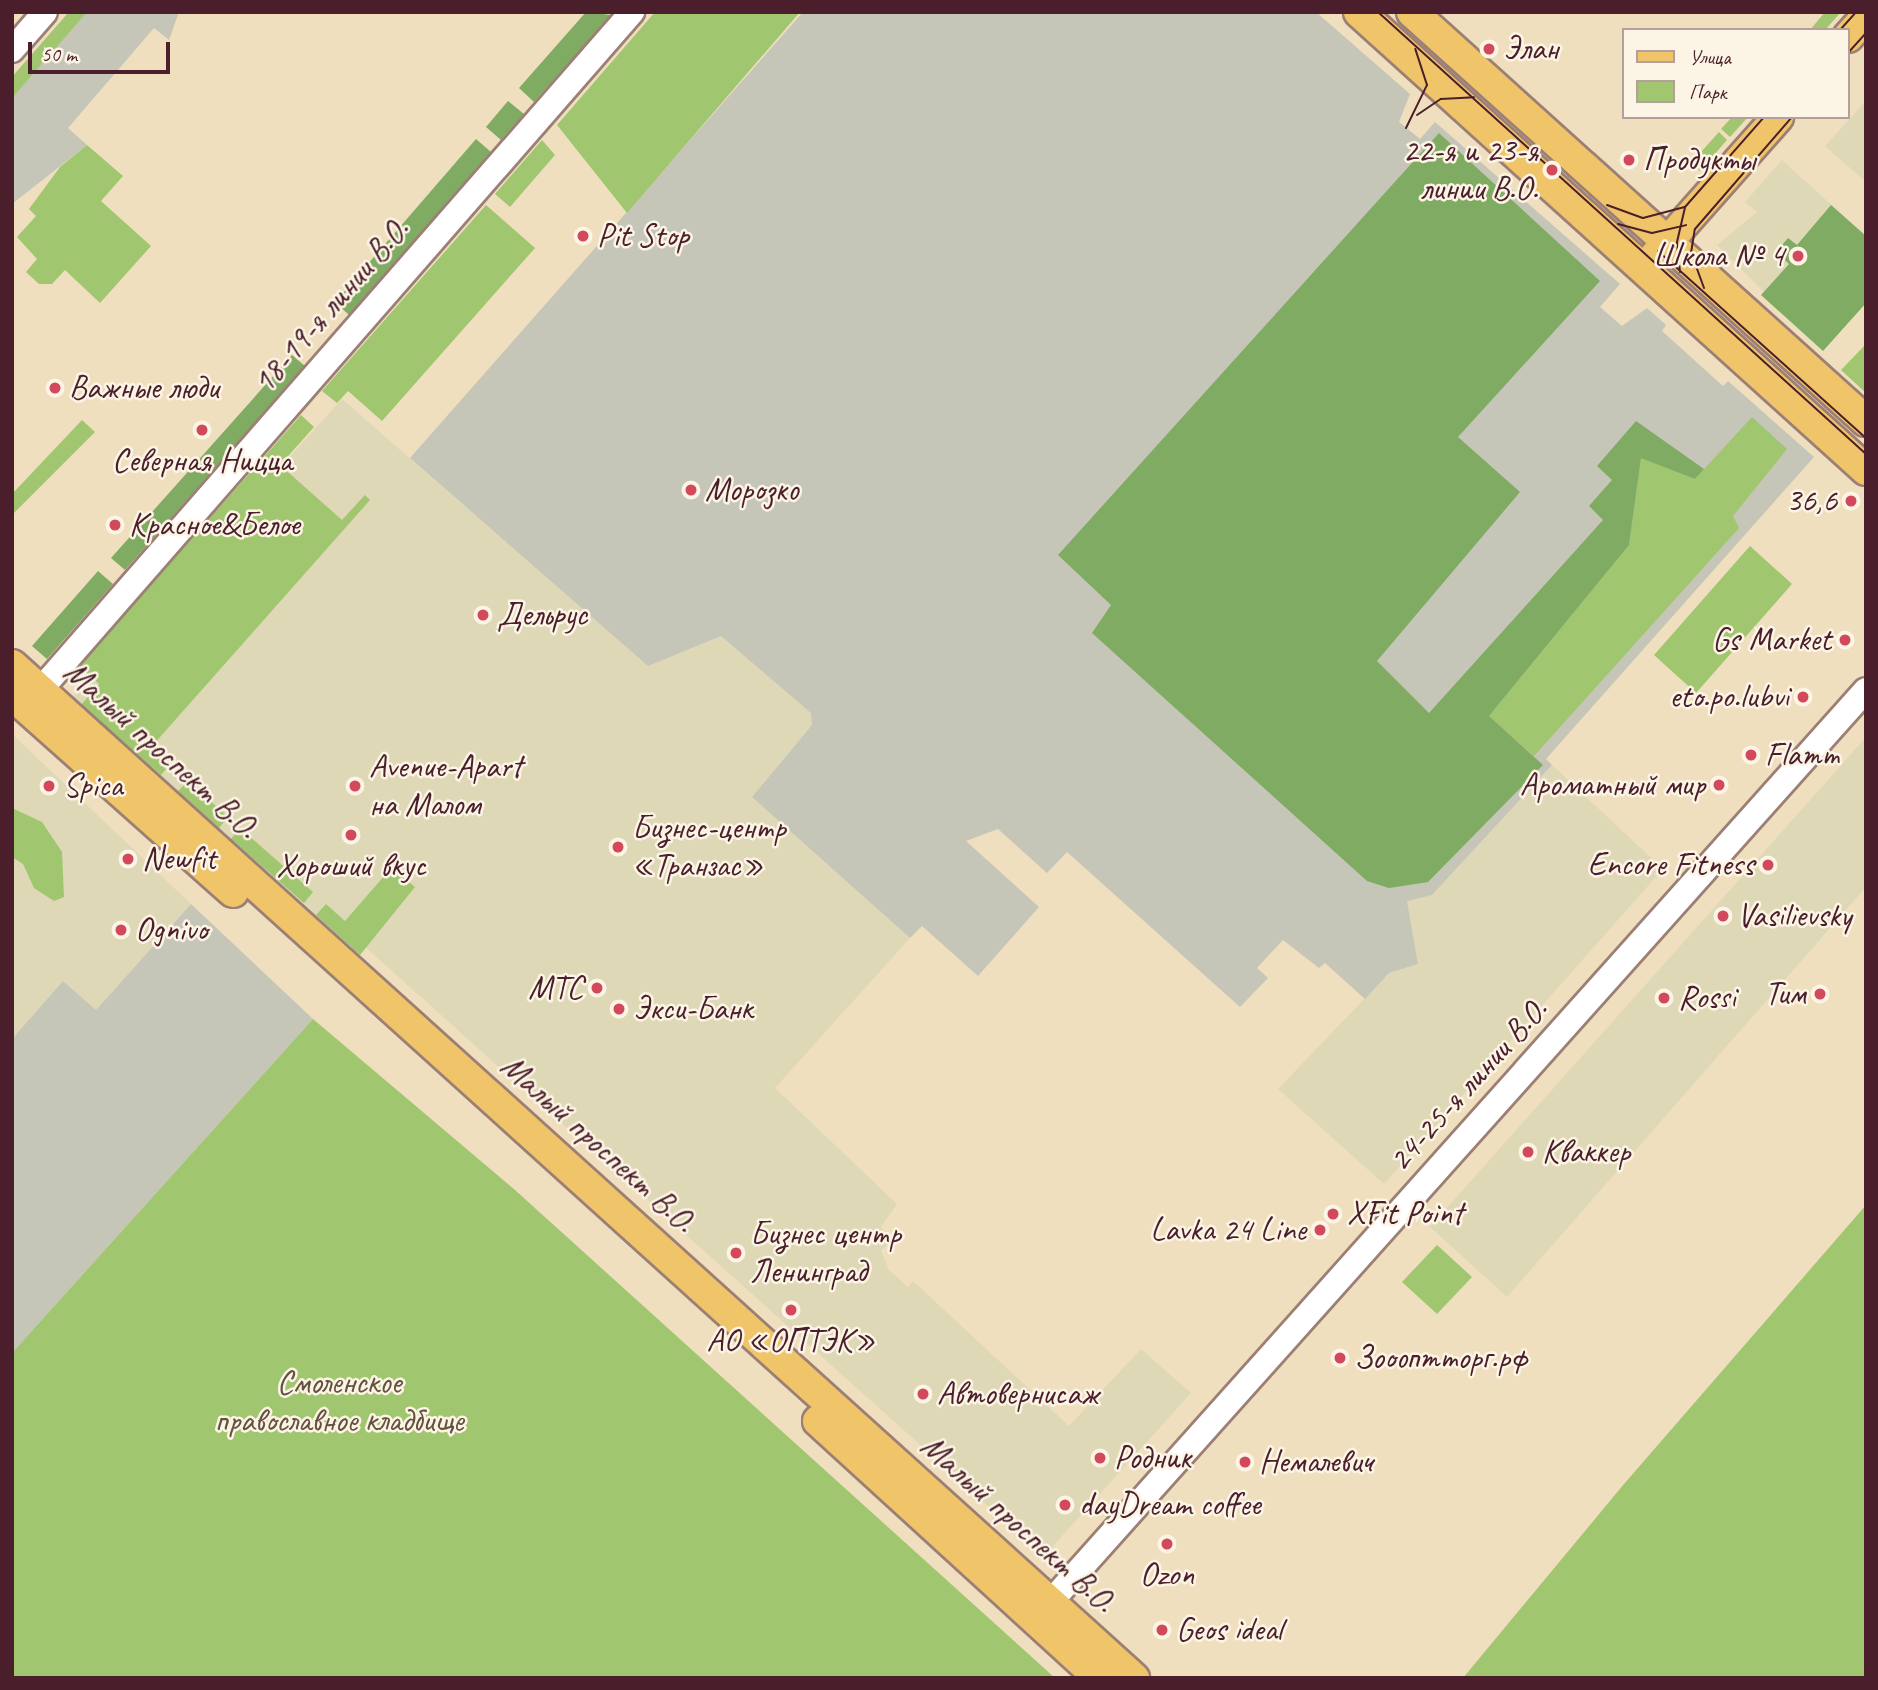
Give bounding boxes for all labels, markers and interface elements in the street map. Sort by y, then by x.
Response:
scale bar [32,28,173,72]
legend [1622,28,1850,119]
place label: Элан [1503,29,1558,69]
text: 50 m [41,41,77,67]
marker: Элан [1481,41,1497,57]
text: Улица [1689,44,1731,70]
text: Парк [1689,79,1726,105]
place label: 22-я и 23-я линии В.О. [1405,131,1538,209]
place label: Продукты [1643,140,1755,180]
marker: Продукты [1621,152,1637,168]
marker: 22-я и 23-я линии В.О. [1544,162,1560,178]
street label: 18-19-я линии В.О. [244,210,418,402]
place label: Pit Stop [597,216,689,256]
marker: Pit Stop [575,228,591,244]
place label: Школа № 4 [1653,236,1784,276]
marker: Школа № 4 [1790,248,1806,264]
place label: Важные люди [69,368,222,408]
marker: Важные люди [47,380,63,396]
marker: Северная Ницца [194,422,210,438]
place label: Северная Ницца [113,441,291,481]
place label: Морозко [705,470,798,510]
place label: 36,6 [1786,481,1837,521]
marker: Морозко [683,482,699,498]
marker: 36,6 [1843,493,1859,509]
place label: Красное&Белое [129,505,300,545]
marker: Красное&Белое [107,517,123,533]
place label: Дельрус [497,595,587,635]
marker: Дельрус [475,607,491,623]
place label: Gs Market [1712,620,1831,660]
marker: Gs Market [1837,632,1853,648]
street label: Малый проспект В.О. [56,652,266,848]
place label: eto.po.lubvi [1669,677,1789,717]
marker: eto.po.lubvi [1795,689,1811,705]
place label: Flamm [1765,735,1839,775]
place label: Аvenue-Apart на Малом [369,747,522,825]
marker: Flamm [1743,747,1759,763]
place label: Ароматный мир [1520,765,1705,805]
place label: Spica [63,766,122,806]
marker: Ароматный мир [1711,777,1727,793]
marker: Spica [41,778,57,794]
marker: Аvenue-Apart на Малом [347,778,363,794]
place label: Бизнес-центр «Транзас» [632,808,786,886]
marker: Хороший вкус [343,827,359,843]
place label: Newfit [142,839,216,879]
marker: Бизнес-центр «Транзас» [610,839,626,855]
place label: Encore Fitness [1587,845,1754,885]
place label: Хороший вкус [276,846,426,886]
marker: Newfit [120,851,136,867]
marker: Encore Fitness [1760,857,1776,873]
place label: Vasilievsky [1737,896,1851,936]
marker: Vasilievsky [1715,908,1731,924]
place label: Ognivo [135,910,207,950]
marker: Ognivo [113,922,129,938]
place label: МТС [528,968,583,1008]
place label: Тим [1765,974,1806,1014]
place label: Rossi [1678,978,1736,1018]
marker: МТС [589,980,605,996]
marker: Тим [1812,986,1828,1002]
place label: Экси-Банк [633,989,753,1029]
street label: 24-25-я линии В.О. [1380,990,1556,1180]
marker: Rossi [1656,990,1672,1006]
marker: Экси-Банк [611,1001,627,1017]
street label: Малый проспект В.О. [493,1046,703,1242]
place label: Кваккер [1542,1132,1630,1172]
marker: Кваккер [1520,1144,1536,1160]
place label: XFit Point [1347,1194,1463,1234]
marker: XFit Point [1325,1206,1341,1222]
place label: Lavka 24 Line [1150,1210,1306,1250]
place label: Бизнес центр Ленинград [750,1214,901,1292]
marker: Lavka 24 Line [1312,1222,1328,1238]
marker: Бизнес центр Ленинград [728,1245,744,1261]
marker: АО «ОПТЭК» [783,1302,799,1318]
place label: АО «ОПТЭК» [706,1321,876,1361]
place label: Зоооптторг.рф [1354,1338,1527,1378]
marker: Зоооптторг.рф [1332,1350,1348,1366]
park label: Смоленское православное кладбище [213,1363,465,1441]
place label: Автовернисаж [937,1374,1099,1414]
marker: Автовернисаж [915,1386,931,1402]
street label: Малый проспект В.О. [913,1426,1123,1622]
place label: Родник [1114,1438,1191,1478]
place label: Немалевич [1259,1442,1372,1482]
marker: Родник [1092,1450,1108,1466]
marker: Немалевич [1237,1454,1253,1470]
place label: dayDream coffee [1079,1485,1261,1525]
marker: dayDream coffee [1057,1497,1073,1513]
marker: Ozon [1159,1536,1175,1552]
place label: Ozon [1140,1555,1194,1595]
place label: Geos ideal [1176,1610,1283,1650]
marker: Geos ideal [1154,1622,1170,1638]

